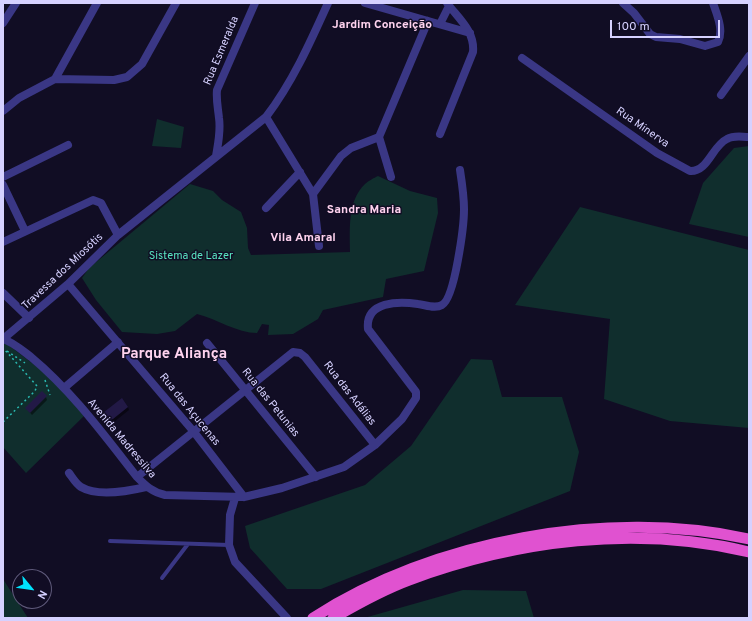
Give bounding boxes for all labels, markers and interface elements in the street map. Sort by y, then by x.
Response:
scale bar [612,12,722,38]
street label: Rua Esmeralda [202,15,242,87]
district label: Jardim Conceição [332,19,432,33]
text: 100 m [617,19,650,35]
street label: Rua Minerva [613,105,671,151]
district label: Sandra Maria [327,204,401,218]
street label: Travessa dos Miosótis [20,231,106,313]
district label: Vila Amaral [270,232,336,246]
park label: Sistema de Lazer [149,250,233,264]
district label: Parque Aliança [121,346,227,364]
street label: Rua das Adálias [320,359,378,429]
street label: Rua das Petunias [238,366,302,440]
street label: Rua das Açucenas [156,371,222,449]
street label: Avenida Madressilva [84,397,158,481]
north arrow [12,569,52,609]
text: N [34,587,50,601]

